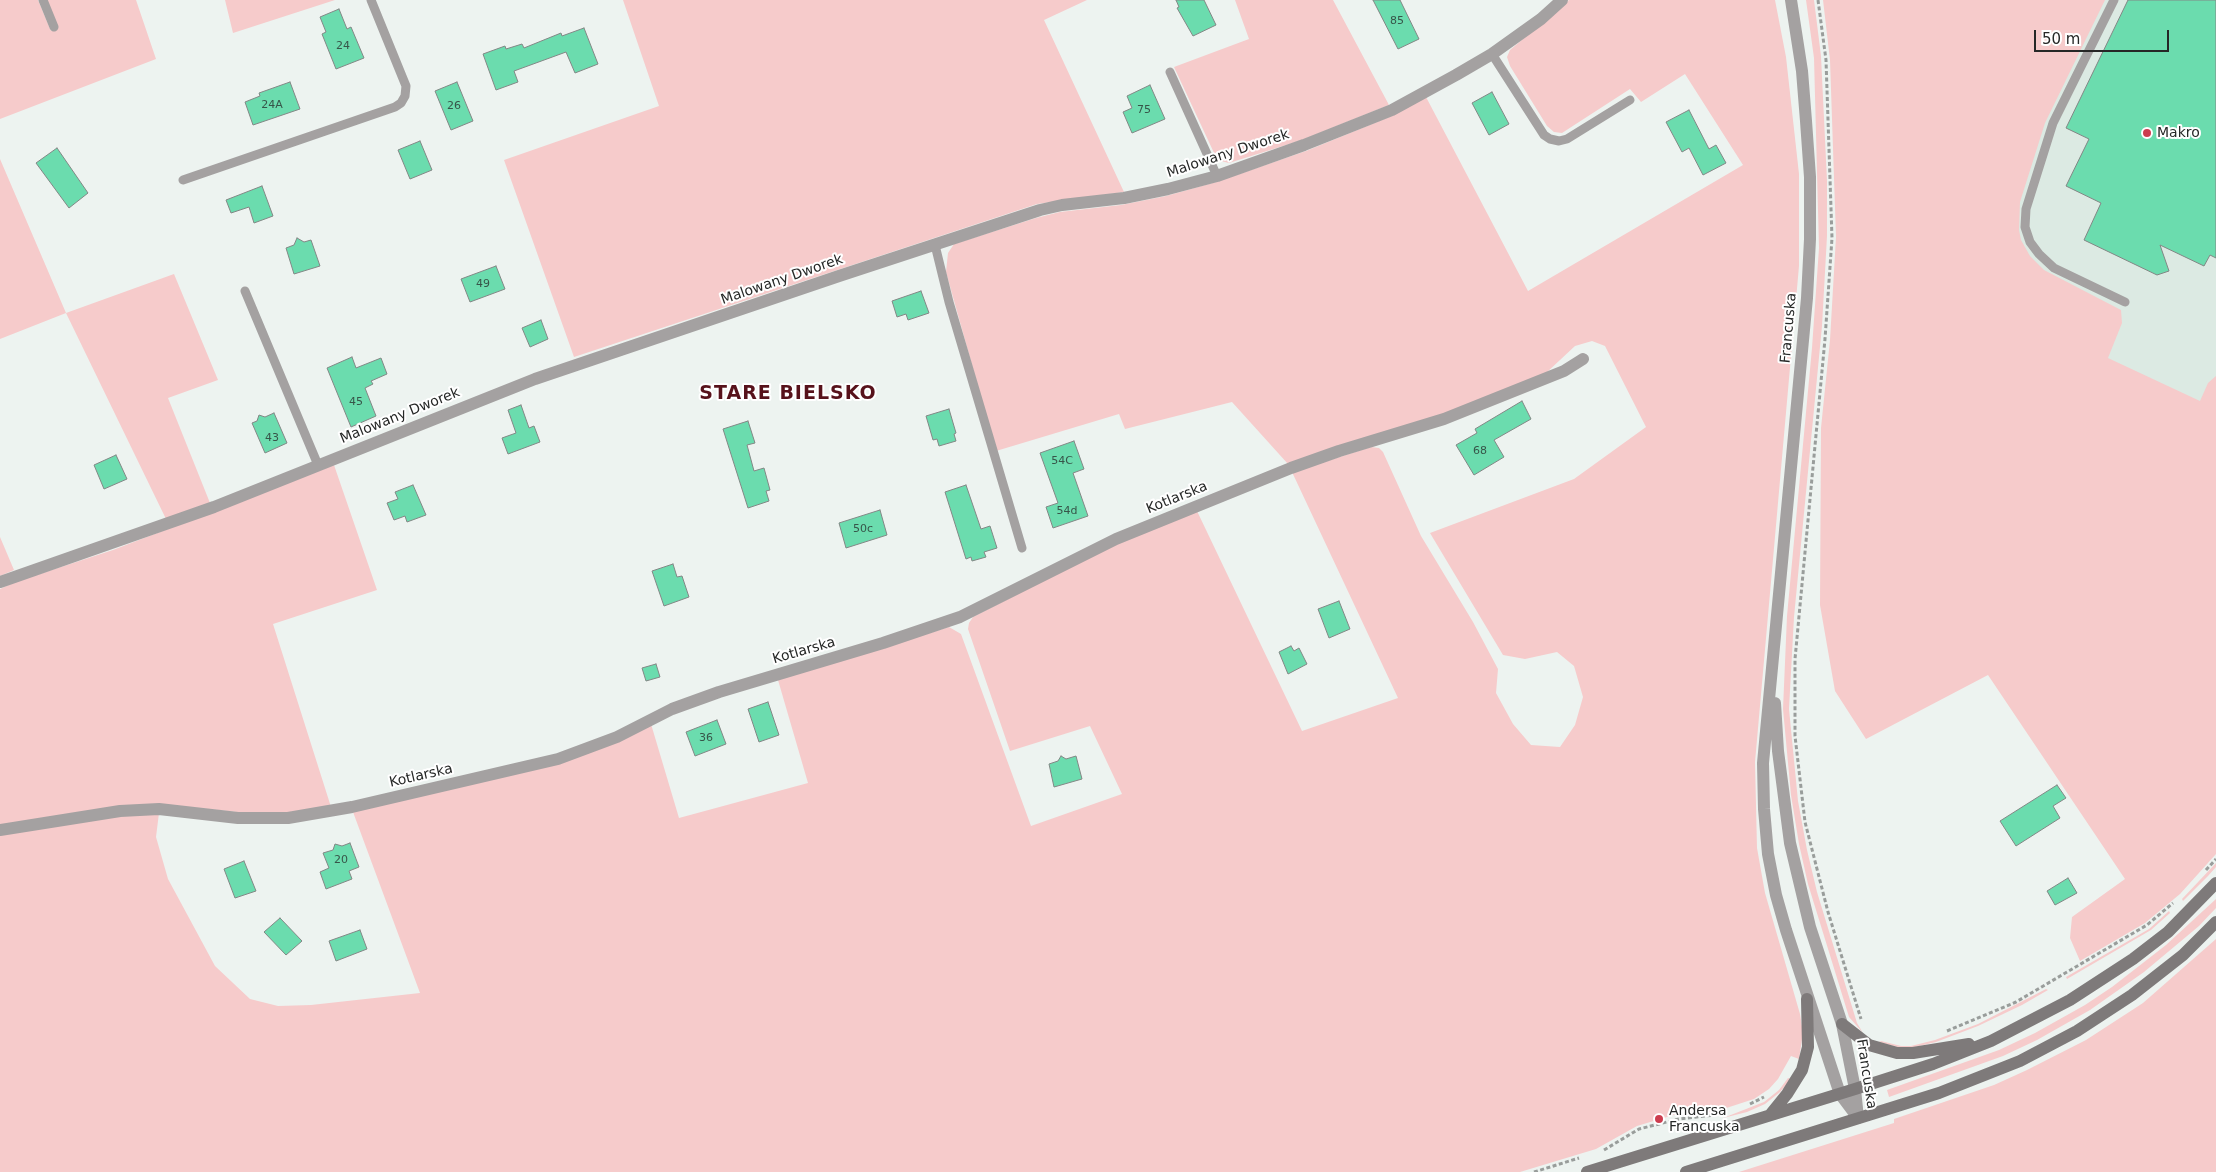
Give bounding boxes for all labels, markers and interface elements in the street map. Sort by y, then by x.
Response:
house number: 85 [1390,14,1404,28]
scale bar [2036,20,2171,52]
text: 50 m [2042,30,2080,48]
house number: 24 [336,39,350,53]
house number: 24A [261,98,283,112]
house number: 26 [447,99,461,113]
house number: 75 [1137,103,1151,117]
place label: Makro [2157,125,2200,141]
street label: Malowany Dworek [1165,126,1291,182]
marker: Makro [2141,127,2153,139]
street label: Malowany Dworek [719,251,845,309]
house number: 49 [476,277,490,291]
street label: Francuska [1778,292,1800,364]
district label: STARE BIELSKO [698,383,878,405]
street label: Malowany Dworek [338,384,462,448]
house number: 45 [349,395,363,409]
house number: 43 [265,431,279,445]
house number: 68 [1473,444,1487,458]
house number: 54C [1051,454,1073,468]
street label: Kotlarska [1144,478,1210,518]
house number: 54d [1057,504,1077,518]
house number: 50c [853,522,873,536]
street label: Kotlarska [771,634,837,668]
house number: 36 [699,731,713,745]
street label: Kotlarska [388,761,454,791]
house number: 20 [334,853,348,867]
street label: Francuska [1852,1038,1880,1110]
place label: Andersa Francuska [1669,1103,1740,1136]
marker: Andersa Francuska [1653,1113,1665,1125]

